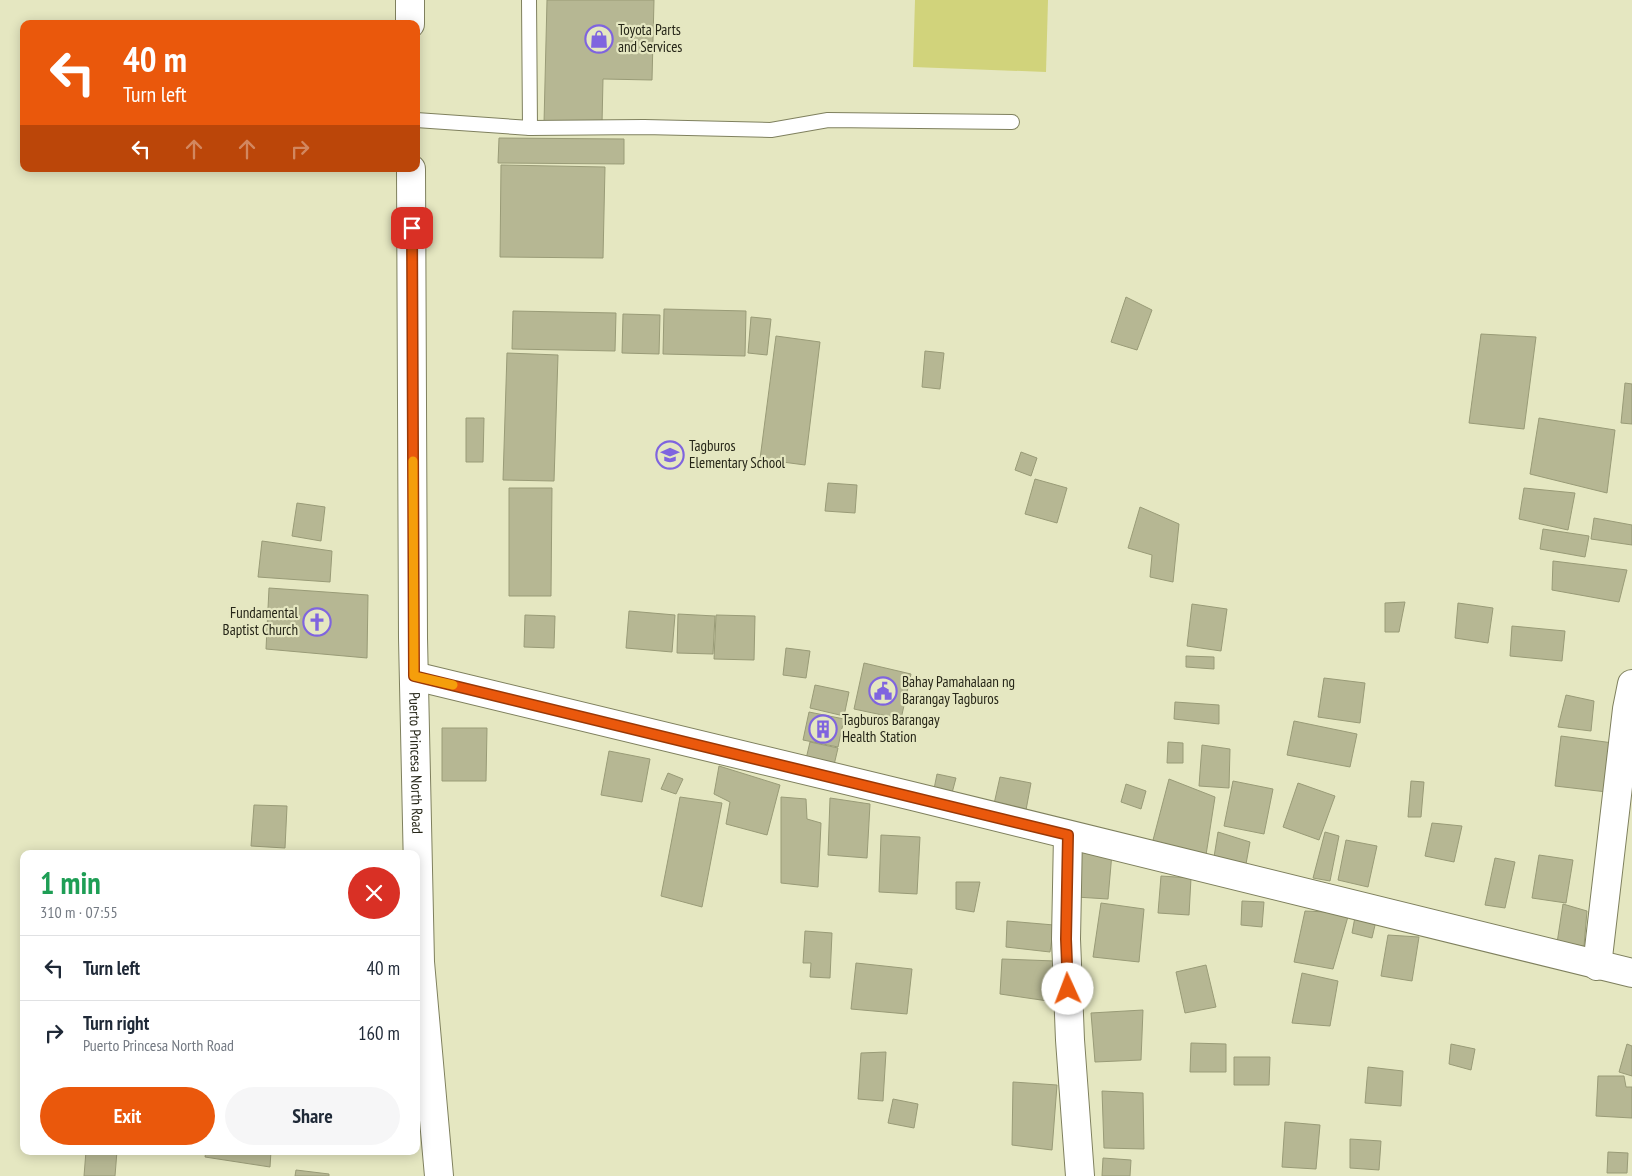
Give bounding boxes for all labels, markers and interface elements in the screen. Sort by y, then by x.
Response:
place label: Toyota Parts and Services [618,20,682,56]
shop icon: Toyota Parts and Services [584,24,614,54]
text: 40 m [123,36,187,82]
icon: left [40,40,105,105]
text: Turn left [123,80,187,108]
icon: left [127,135,155,163]
icon: ahead [180,135,208,163]
icon: ahead [233,135,261,163]
icon: right [286,135,314,163]
pin [391,207,433,249]
icon: arrive [398,214,426,242]
place label: Tagburos Elementary School [689,436,786,472]
school or university icon: Tagburos Elementary School [655,440,685,470]
place label: Fundamental Baptist Church [223,603,299,639]
church icon: Fundamental Baptist Church [302,607,332,637]
place label: Bahay Pamahalaan ng Barangay Tagburos [902,672,1015,708]
public building icon: Bahay Pamahalaan ng Barangay Tagburos [868,676,898,706]
street label: Puerto Princesa North Road [405,692,427,834]
place label: Tagburos Barangay Health Station [842,710,940,746]
building icon: Tagburos Barangay Health Station [808,714,838,744]
text: 1 min [40,863,101,902]
button: close [348,867,400,919]
text: 310 m · 07:55 [40,902,118,922]
icon: left [40,954,68,982]
text: Turn left [83,956,140,980]
text: 40 m [367,956,400,980]
position arrow [1041,962,1093,1014]
text: Turn right [83,1011,149,1035]
icon: right [40,1019,68,1047]
text: 160 m [358,1021,400,1045]
text: Puerto Princesa North Road [83,1035,234,1055]
button: Exit [40,1087,215,1145]
button: Share [225,1087,400,1145]

